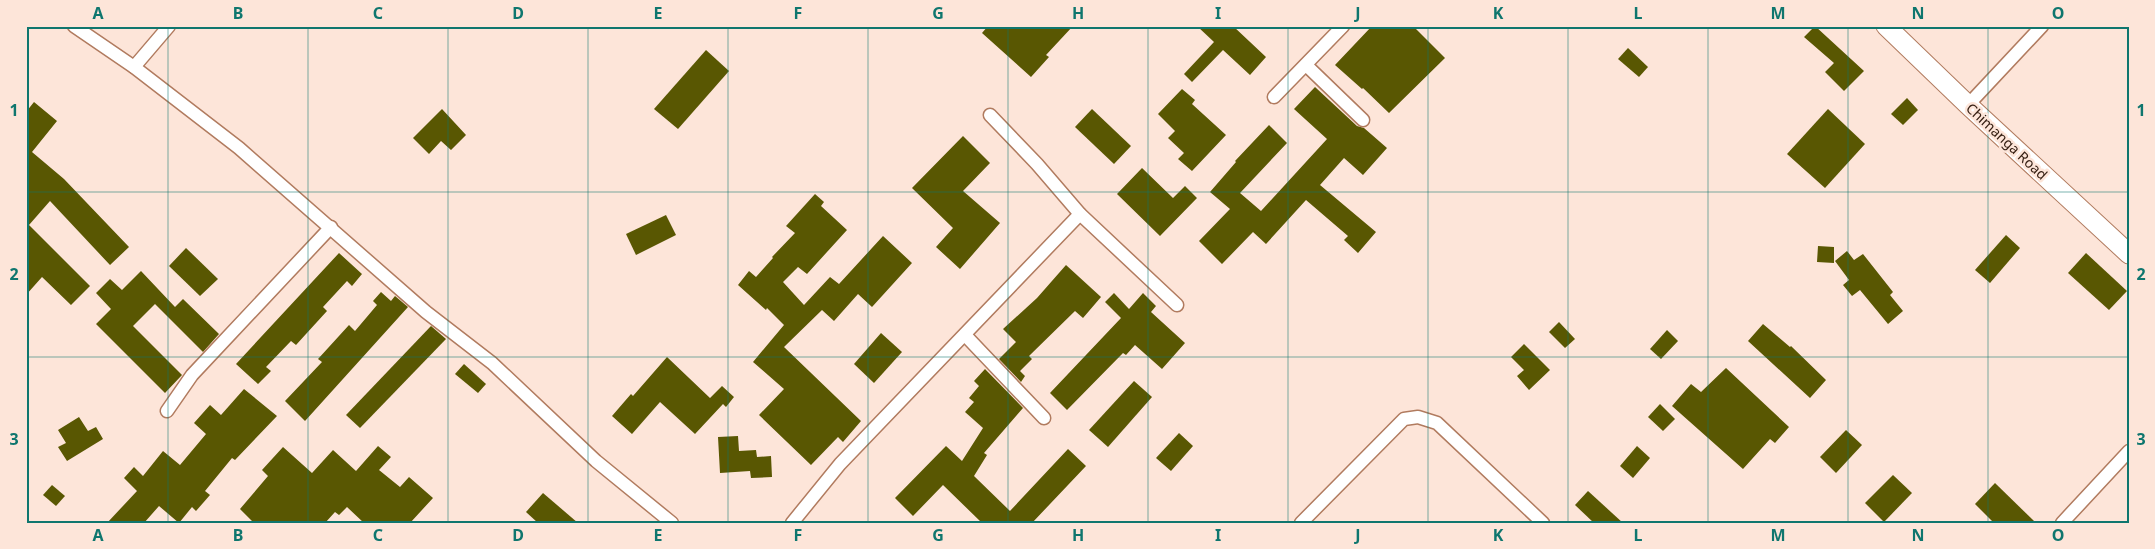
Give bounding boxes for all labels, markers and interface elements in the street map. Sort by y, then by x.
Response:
text: A [92,2,104,24]
text: B [233,2,243,24]
text: C [373,2,383,24]
text: D [512,2,524,24]
text: E [654,2,663,24]
text: F [794,2,802,24]
text: G [932,2,944,24]
text: H [1072,2,1084,24]
text: I [1215,2,1221,24]
text: J [1353,2,1361,24]
text: K [1493,2,1504,24]
text: L [1634,2,1643,24]
text: M [1770,2,1786,24]
text: N [1911,2,1925,24]
text: O [2052,2,2064,24]
street label: Chimanga Road [1962,98,2052,184]
text: 1 [9,99,19,121]
text: 1 [2136,99,2146,121]
text: 2 [9,263,19,285]
text: 2 [2136,263,2146,285]
text: 3 [9,428,19,450]
text: 3 [2136,428,2146,450]
text: A [92,524,104,546]
text: B [233,524,243,546]
text: C [373,524,383,546]
text: D [512,524,524,546]
text: E [654,524,663,546]
text: F [794,524,802,546]
text: G [932,524,944,546]
text: H [1072,524,1084,546]
text: I [1215,524,1221,546]
text: J [1353,524,1361,546]
text: K [1493,524,1504,546]
text: L [1634,524,1643,546]
text: M [1770,524,1786,546]
text: N [1911,524,1925,546]
text: O [2052,524,2064,546]

